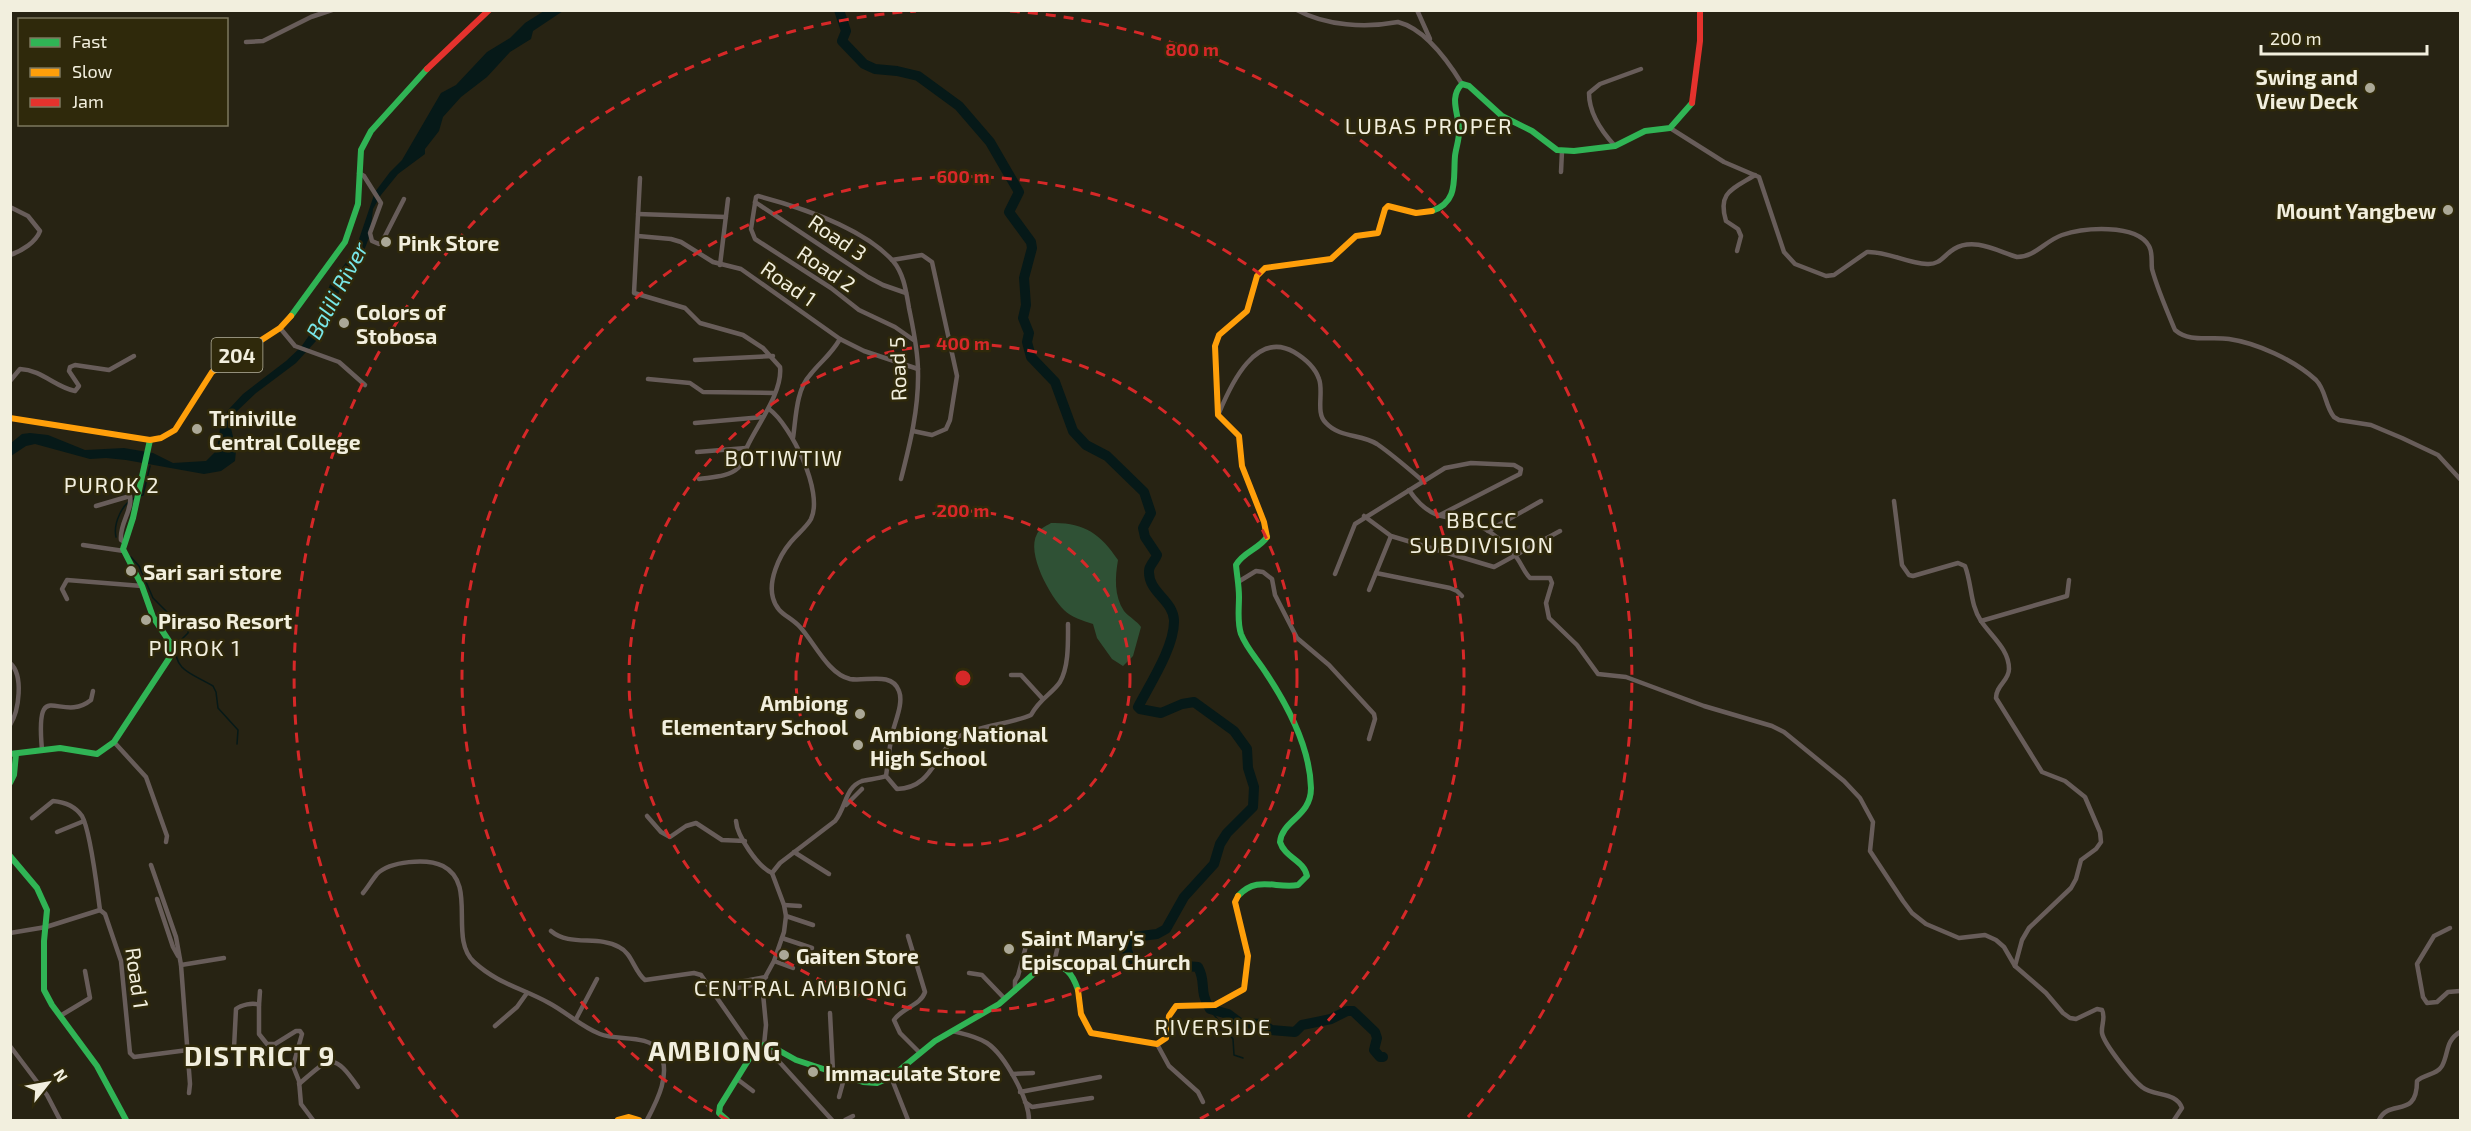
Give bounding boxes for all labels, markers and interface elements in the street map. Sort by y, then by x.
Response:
legend [18,18,228,126]
scale bar [2261,18,2428,56]
text: 200 m [2270,27,2322,49]
text: Fast [72,30,107,52]
text: 800 m [1165,38,1219,60]
text: Slow [72,60,113,82]
place label: Swing and View Deck [2256,64,2358,113]
marker: Swing and View Deck [2363,81,2377,95]
text: Jam [72,90,104,112]
district label: LUBAS PROPER [1345,112,1513,138]
text: 600 m [936,165,990,187]
place label: Mount Yangbew [2276,198,2436,223]
marker: Mount Yangbew [2441,203,2455,217]
street label: Road 3 [804,209,872,265]
place label: Pink Store [398,230,500,255]
marker: Pink Store [379,235,393,249]
water label: Balili River [300,236,373,343]
street label: Road 2 [793,240,861,296]
street label: Road 1 [757,255,821,311]
place label: Colors of Stobosa [356,299,446,348]
marker: Colors of Stobosa [337,316,351,330]
text: 400 m [936,332,990,354]
street label: Road 5 [883,336,911,402]
road number: 204 [212,338,262,372]
place label: Triniville Central College [209,405,361,454]
marker: Triniville Central College [190,422,204,436]
district label: BOTIWTIW [725,444,843,470]
district label: PUROK 2 [64,471,160,497]
text: 200 m [937,499,989,521]
district label: BBCCC SUBDIVISION [1410,506,1554,557]
place label: Sari sari store [143,559,282,584]
marker: Sari sari store [124,564,138,578]
place label: Piraso Resort [158,608,293,633]
marker: Piraso Resort [139,613,153,627]
district label: PUROK 1 [149,634,241,660]
centre of rings [953,668,973,688]
place label: Ambiong Elementary School [661,690,848,740]
marker: Ambiong Elementary School [853,707,867,721]
place label: Ambiong National High School [870,721,1048,770]
marker: Ambiong National High School [851,738,865,752]
place label: Saint Mary's Episcopal Church [1021,925,1191,974]
marker: Saint Mary's Episcopal Church [1002,942,1016,956]
place label: Gaiten Store [796,943,919,968]
street label: Road 1 [121,946,155,1010]
marker: Gaiten Store [777,948,791,962]
district label: CENTRAL AMBIONG [694,974,908,1000]
district label: RIVERSIDE [1154,1013,1272,1039]
district label: AMBIONG [648,1034,782,1066]
district label: DISTRICT 9 [184,1039,336,1071]
north arrow [18,1053,78,1113]
place label: Immaculate Store [825,1060,1001,1085]
text: N [50,1065,72,1085]
marker: Immaculate Store [806,1065,820,1079]

